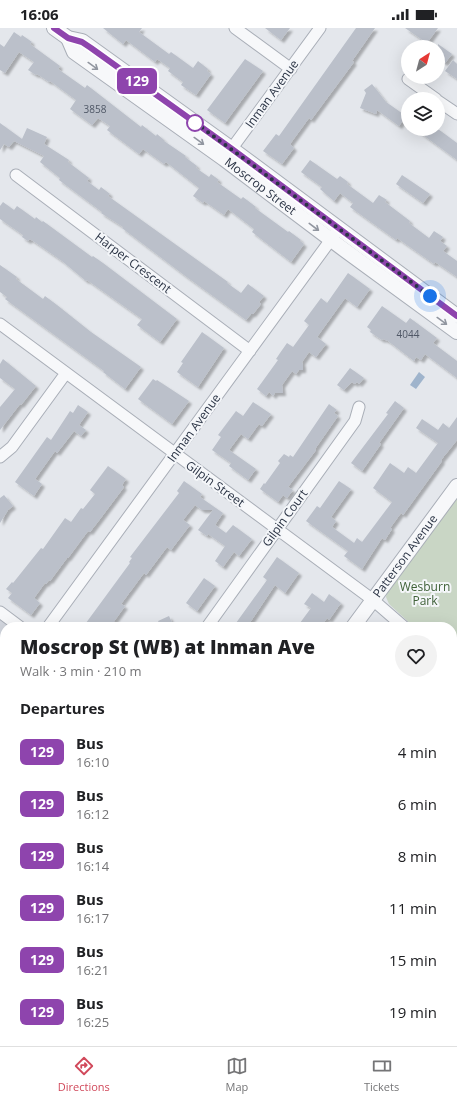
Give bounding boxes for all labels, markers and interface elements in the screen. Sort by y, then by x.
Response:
text: 16:06 [20,4,59,24]
north arrow [401,40,445,84]
map controls [401,40,445,136]
street label: Inman Avenue [241,56,302,131]
one-way arrow [88,61,99,70]
line badge: 129 [114,68,160,94]
text: 129 [125,71,149,90]
button: layers [401,92,445,136]
house number: 3858 [84,102,107,116]
unlabelled marker [186,114,204,132]
one-way arrow [193,137,204,145]
street label: Moscrop Street [221,153,300,219]
one-way arrow [309,223,320,231]
street label: Harper Crescent [92,228,175,297]
your location [420,286,440,306]
one-way arrow [436,317,447,325]
house number: 4044 [397,327,420,341]
street label: Inman Avenue [163,390,224,465]
street label: Gilpin Street [182,456,248,511]
street label: Gilpin Court [258,486,311,550]
street label: Patterson Avenue [369,511,441,601]
park label: Wesburn Park [400,578,450,609]
text: Moscrop St (WB) at Inman Ave [20,634,315,660]
button: heart [395,635,437,677]
text: Walk · 3 min · 210 m [20,662,142,680]
text: Departures [20,698,105,718]
text: Bus [76,733,103,753]
text: 129 [30,742,54,761]
text: 4 min [398,742,437,762]
text: 16:10 [76,753,109,771]
text: Bus [76,785,103,805]
text: 129 [30,794,54,813]
text: 6 min [398,794,437,814]
text: 16:12 [76,805,109,823]
text: Bus [76,837,103,857]
text: 129 [30,846,54,865]
text: 8 min [398,846,437,866]
text: 16:14 [76,857,109,875]
text: Bus [76,889,103,909]
text: 129 [30,898,54,917]
text: 11 min [389,898,437,918]
text: 16:17 [76,909,109,927]
text: Bus [76,941,103,961]
text: 129 [30,950,54,969]
text: 15 min [389,950,437,970]
text: 16:21 [76,961,109,979]
text: Bus [76,993,103,1013]
text: 129 [30,1002,54,1021]
text: 19 min [389,1002,437,1022]
text: 16:25 [76,1013,109,1031]
tab: Directions [58,1055,110,1094]
tab: Map [226,1055,248,1094]
tab: Tickets [364,1055,399,1094]

